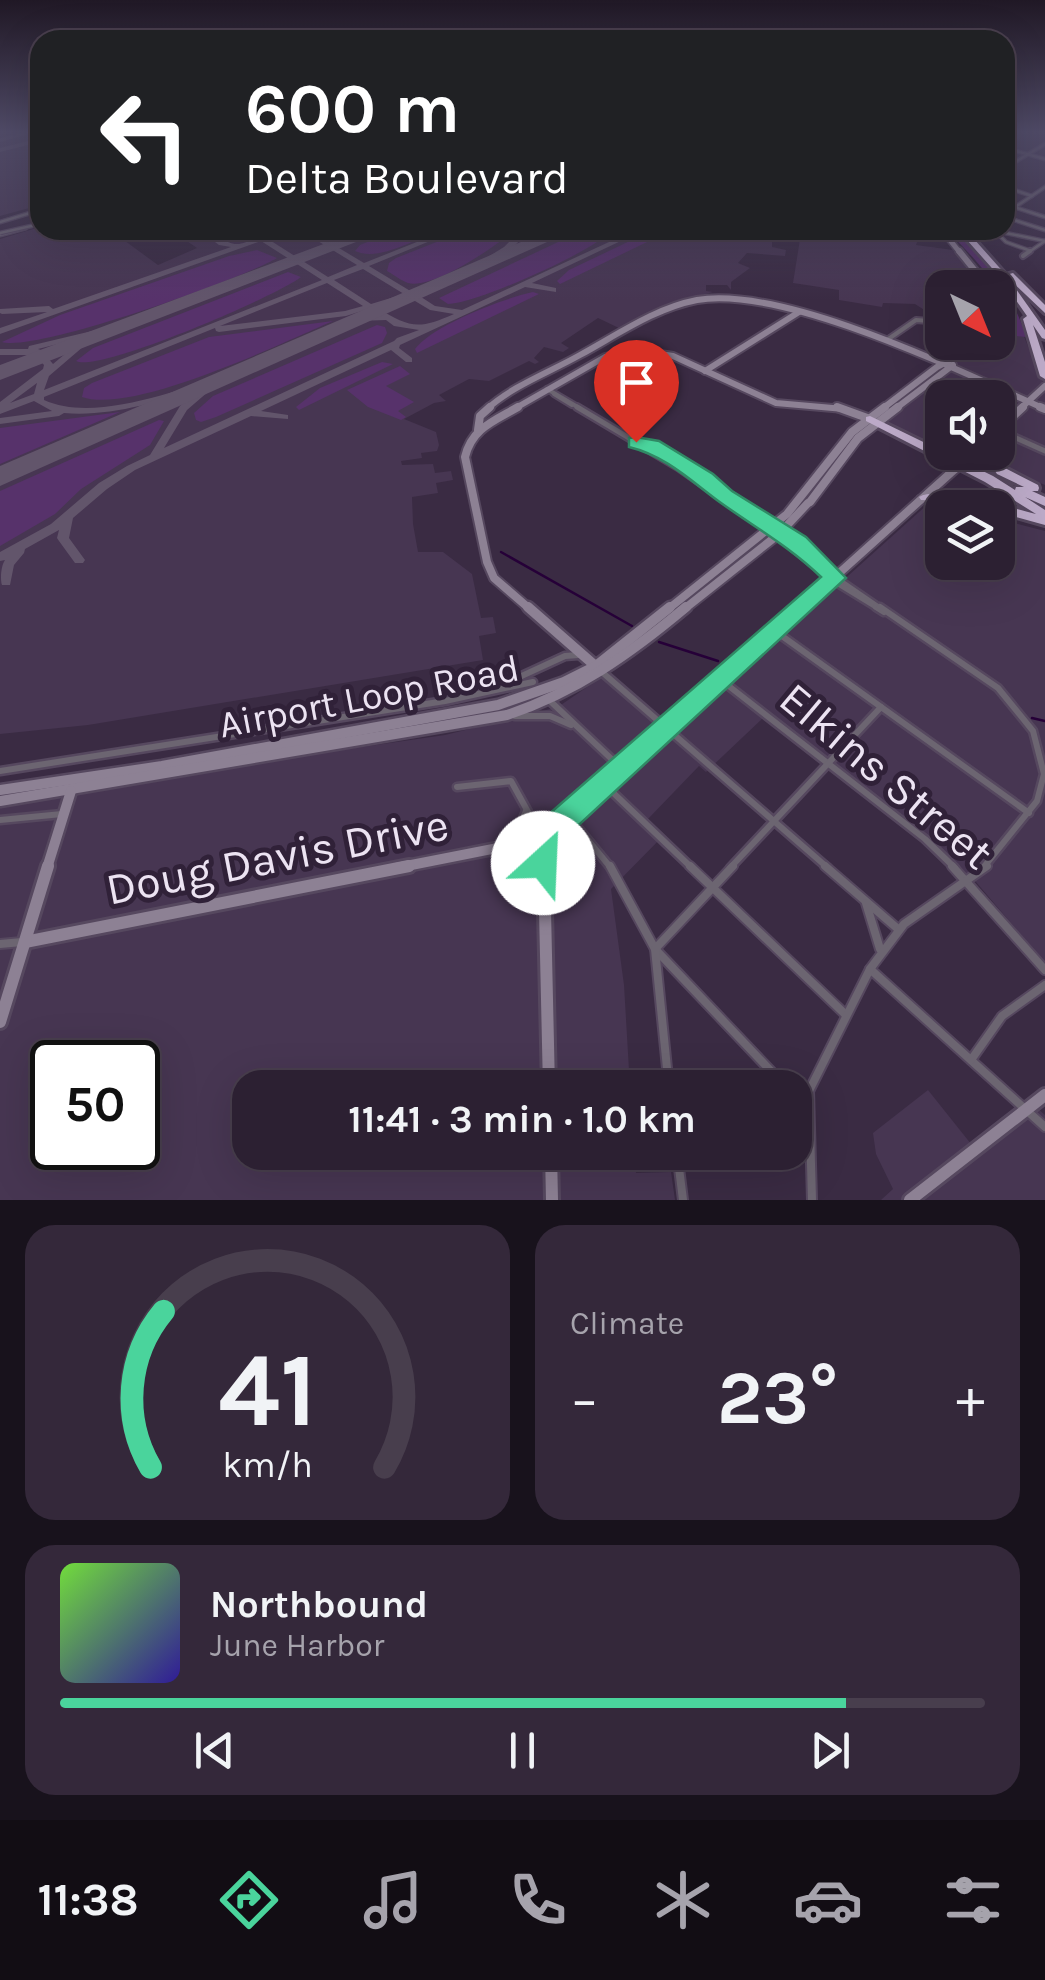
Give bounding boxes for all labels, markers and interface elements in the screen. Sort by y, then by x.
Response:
text: 600 m [245,68,460,150]
icon: left [80,70,210,200]
text: Delta Boulevard [245,152,569,204]
north arrow [925,270,1015,360]
map controls [925,270,1015,580]
pin [594,340,679,443]
icon: arrive [609,355,664,410]
button: sound [925,380,1015,470]
button: layers [925,490,1015,580]
street label: Airport Loop Road [215,645,523,748]
street label: Elkins Street [769,672,1003,880]
street label: Doug Davis Drive [102,798,453,917]
position arrow [491,811,595,915]
speed limit sign: 50 [30,1040,160,1170]
text: 11:41 · 3 min · 1.0 km [348,1097,696,1142]
text: Climate [570,1305,684,1342]
text: 41 [218,1330,317,1451]
text: 23° [717,1354,838,1442]
text: − [570,1367,599,1431]
text: + [956,1367,985,1431]
text: km/h [222,1444,313,1486]
text: Northbound [210,1582,428,1627]
text: June Harbor [210,1627,384,1664]
icon: previous [187,1723,242,1778]
icon: pause [495,1723,550,1778]
icon: next [803,1723,858,1778]
icon: directions [214,1865,284,1935]
icon: music [358,1865,428,1935]
icon: phone [503,1865,573,1935]
icon: climate [648,1865,718,1935]
icon: car [793,1865,863,1935]
icon: filters [938,1865,1008,1935]
text: 11:38 [37,1874,139,1926]

